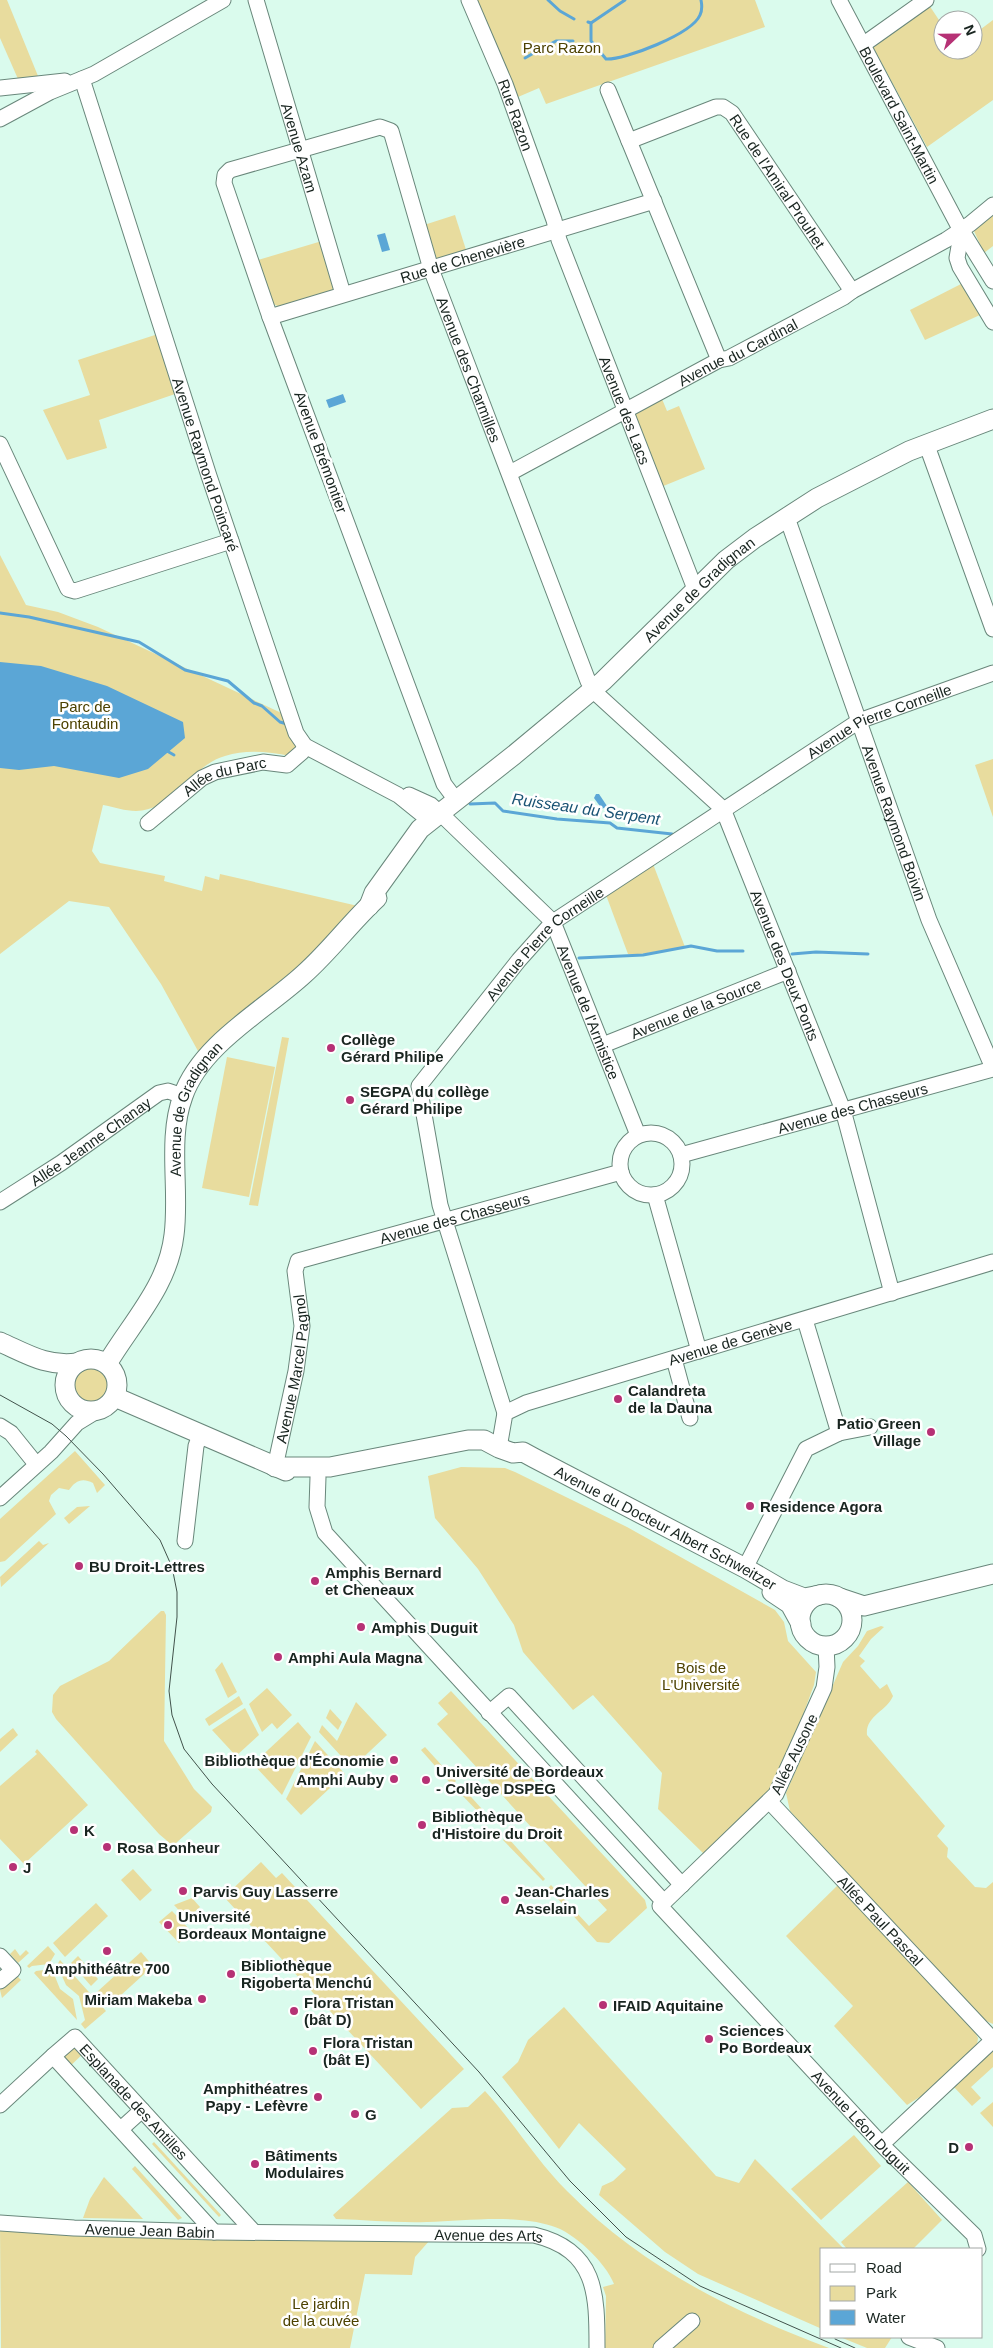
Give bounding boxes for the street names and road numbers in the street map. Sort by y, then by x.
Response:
street label: Boulevard Saint-Martin [857,43,943,186]
street label: Rue Razon [495,76,537,153]
street label: Avenue Azam [278,101,321,194]
street label: Rue de l'Amiral Prouhet [727,111,830,252]
street label: Rue de Chenevière [398,232,527,286]
street label: Avenue des Charmilles [434,294,505,444]
street label: Avenue du Cardinal [675,315,800,389]
street label: Avenue des Lacs [596,353,654,467]
street label: Avenue Raymond Poincaré [170,375,243,554]
street label: Avenue Brémontier [291,389,351,515]
street label: Avenue de Gradignan [640,533,758,645]
street label: Avenue Pierre Corneille [803,680,954,762]
street label: Avenue Raymond Boivin [859,742,930,903]
street label: Allée du Parc [179,753,268,799]
street label: Avenue Pierre Corneille [482,883,607,1003]
street label: Avenue des Deux Ponts [748,887,823,1043]
street label: Avenue de l'Armistice [554,942,623,1082]
street label: Avenue de la Source [628,974,764,1042]
street label: Avenue de Gradignan [166,1038,225,1177]
street label: Avenue des Chasseurs [776,1079,930,1136]
street label: Allée Jeanne Chanay [27,1093,154,1189]
street label: Avenue des Chasseurs [378,1189,532,1247]
street label: Avenue Marcel Pagnol [272,1293,311,1445]
street label: Avenue de Genève [666,1315,794,1368]
street label: Avenue du Docteur Albert Schweitzer [552,1462,780,1593]
street label: Allée Ausone [767,1711,821,1797]
street label: Allée Paul Pascal [835,1872,927,1969]
street label: Esplanade des Antilles [77,2040,191,2163]
street label: Avenue Léon Duguit [809,2067,915,2177]
street label: Avenue Jean Babin [85,2220,215,2241]
street label: Avenue des Arts [434,2226,545,2246]

